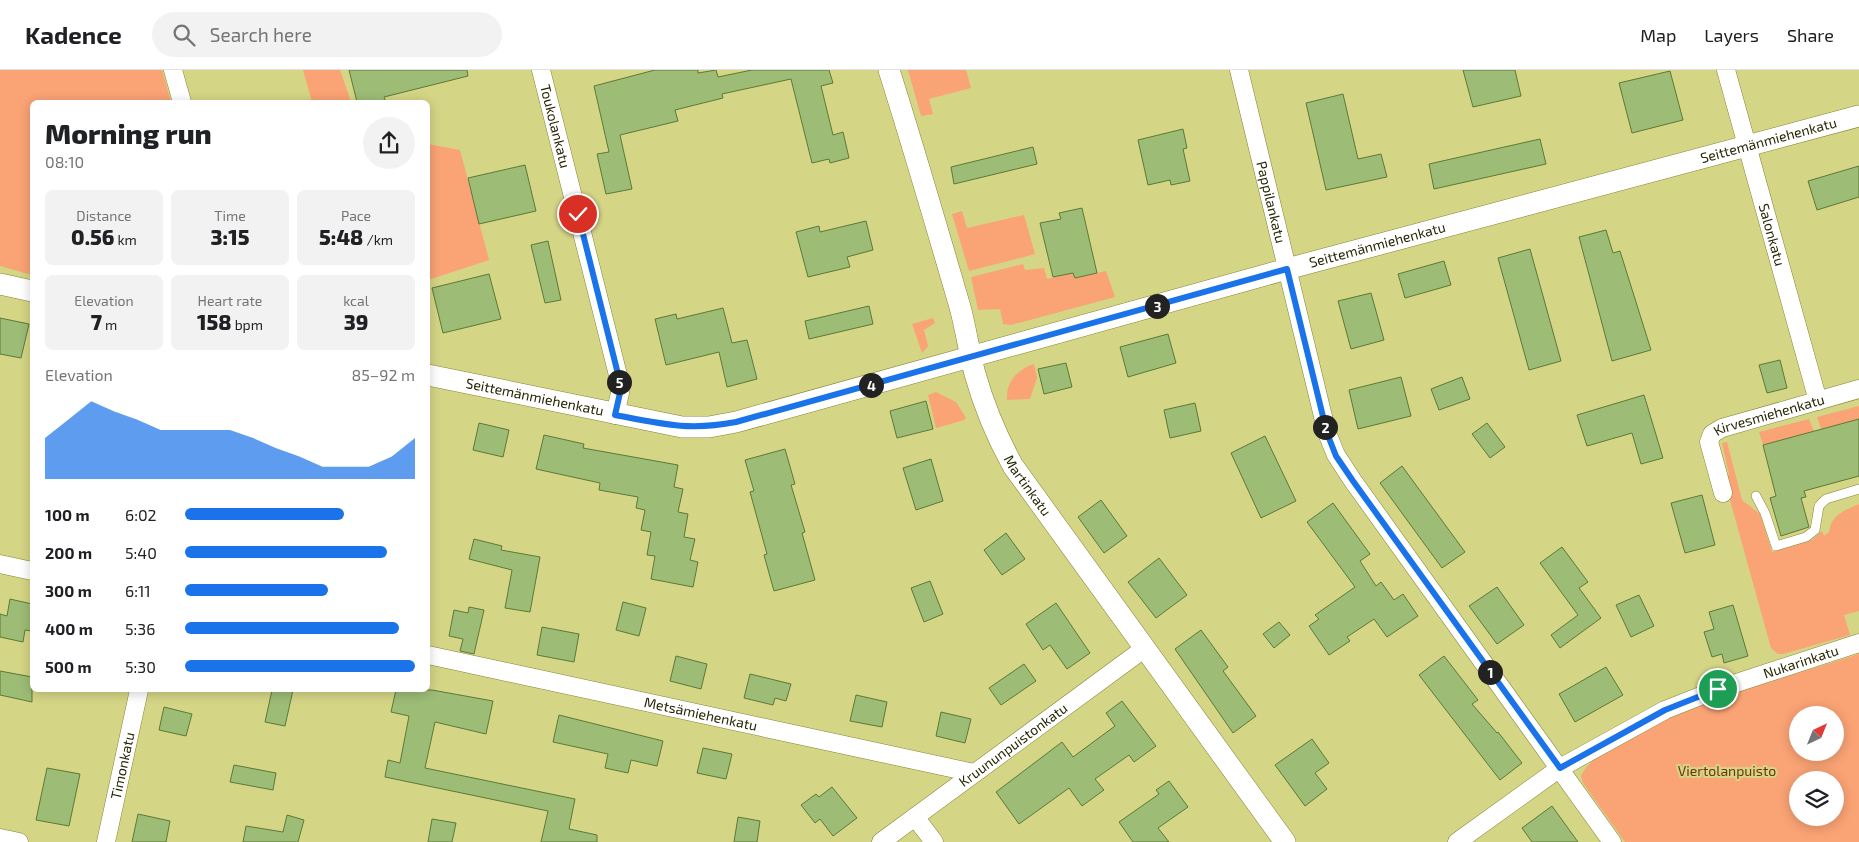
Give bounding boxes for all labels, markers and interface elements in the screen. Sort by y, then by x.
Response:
search box [152,12,502,57]
text: Kadence [25,20,122,49]
icon: search [170,21,198,49]
text: Search here [210,23,312,46]
text: Map [1640,24,1676,46]
text: Layers [1704,24,1759,46]
text: Share [1787,24,1834,46]
street label: Toukolankatu [537,83,574,170]
street label: Seittemänmiehenkatu [1698,113,1838,166]
text: Morning run [45,116,212,150]
button: share [363,117,415,169]
text: 08:10 [45,152,84,171]
street label: Pappilankatu [1253,159,1290,245]
pin [557,193,599,235]
icon: check [564,200,592,228]
street label: Salonkatu [1756,202,1789,268]
text: Distance [76,207,132,224]
text: Time [214,207,246,224]
text: Pace [341,207,371,224]
street label: Seittemänmiehenkatu [1307,218,1447,271]
text: 0.56 [71,224,114,249]
text: 3:15 [211,224,249,249]
text: 5:48 [319,224,363,249]
text: km [114,231,137,248]
text: /km [363,231,393,248]
text: Elevation [74,292,134,309]
text: Heart rate [198,292,262,309]
text: kcal [343,292,369,309]
pin: 3 [1144,294,1170,318]
text: 3 [1154,298,1161,315]
text: 7 [91,309,102,334]
text: 158 [197,309,232,334]
text: 39 [344,309,368,334]
text: m [102,316,117,333]
text: bpm [232,316,263,333]
text: Elevation [45,365,113,384]
text: 85–92 m [352,365,415,384]
pin: 5 [606,370,632,394]
pin: 4 [858,372,884,398]
street label: Seittemänmiehenkatu [464,374,605,419]
text: 5 [616,374,623,391]
text: 4 [867,377,876,394]
street label: Kirvesmiehenkatu [1710,390,1826,439]
pin: 2 [1312,414,1338,440]
text: 2 [1321,419,1330,436]
street label: Martinkatu [1001,452,1055,519]
text: 100 m [45,505,90,524]
text: 6:02 [125,505,157,524]
text: 200 m [45,543,92,562]
text: 5:40 [125,543,157,562]
text: 300 m [45,581,92,600]
text: 6:11 [125,581,151,600]
text: 400 m [45,619,93,638]
text: 5:36 [125,619,155,638]
street label: Nukarinkatu [1761,641,1841,682]
text: 500 m [45,657,92,676]
text: 5:30 [125,657,156,676]
pin: 1 [1478,660,1502,684]
text: 1 [1487,664,1494,681]
pin [1697,668,1739,710]
icon: arrive [1704,675,1732,703]
street label: Metsämiehenkatu [643,693,759,734]
street label: Kruununpuistonkatu [955,699,1070,790]
north arrow [1789,706,1844,761]
map controls [1789,706,1844,826]
street label: Timonkatu [107,731,138,801]
park label: Viertolanpuisto [1678,762,1776,779]
button: layers [1789,771,1844,826]

